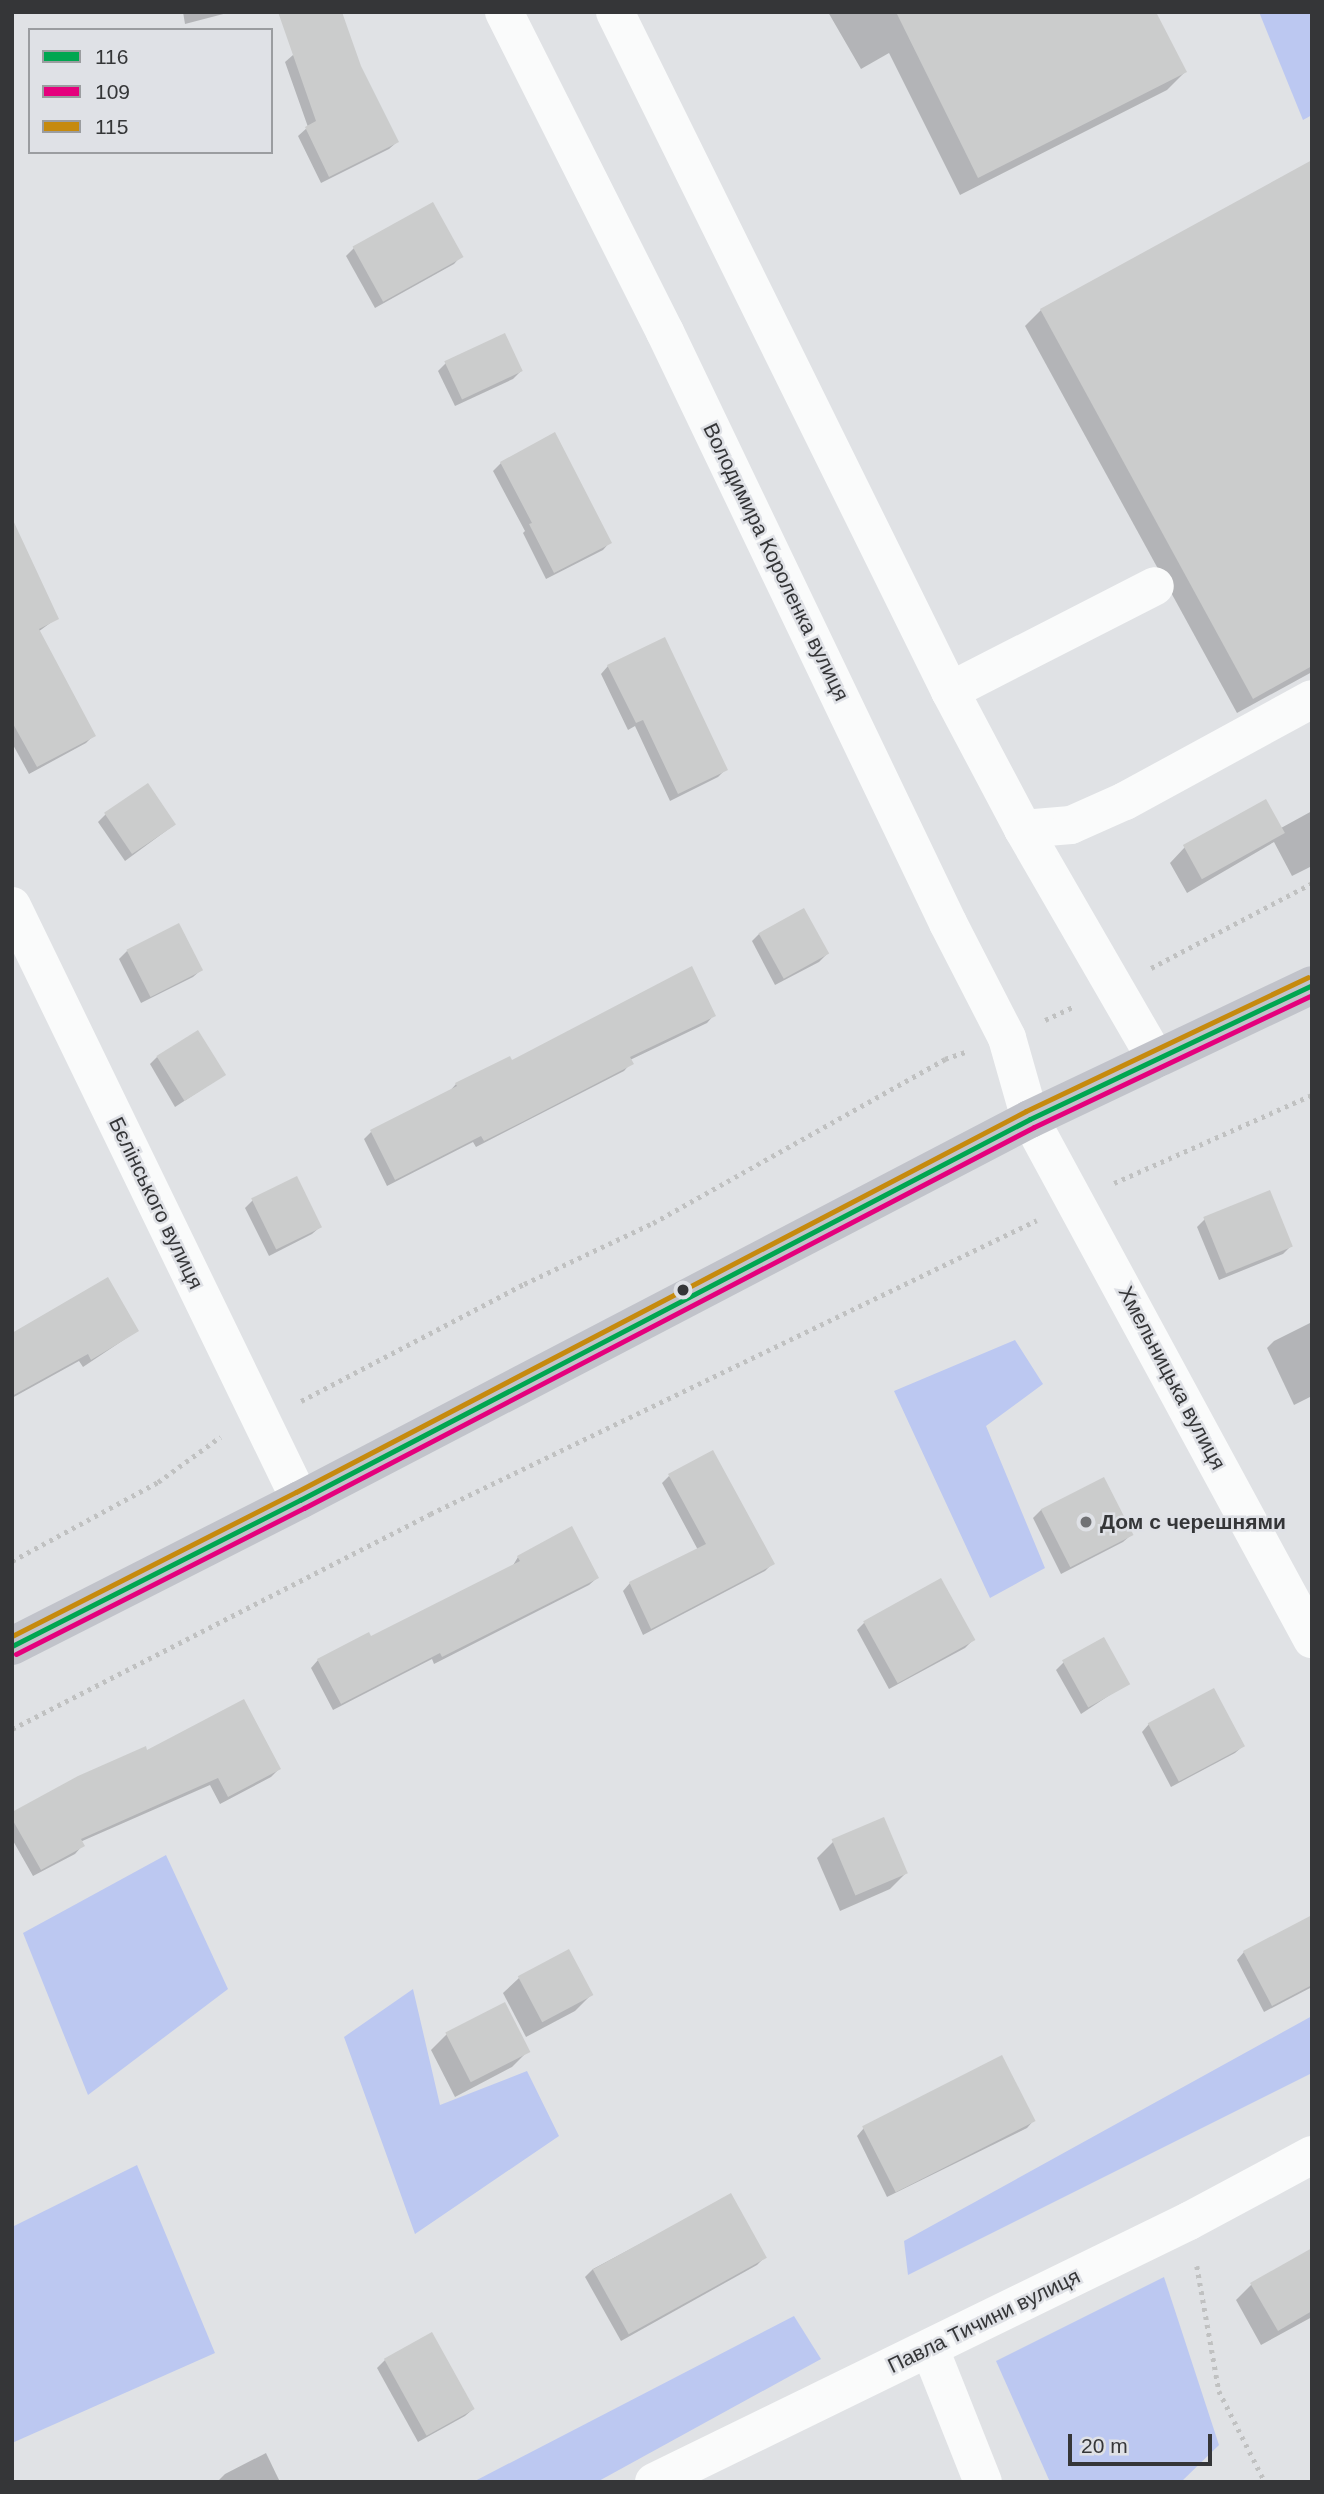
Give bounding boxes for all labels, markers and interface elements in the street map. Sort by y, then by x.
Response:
legend [28,28,273,154]
text: 116 [95,45,128,68]
text: 109 [95,80,130,103]
text: 115 [95,115,128,138]
street label: Володимира Короленка вулиця [698,419,854,705]
street label: Бєлінського вулиця [103,1113,209,1293]
street label: Хмельницька вулиця [1113,1282,1231,1474]
unlabelled marker [676,1283,690,1297]
place label: Дом с черешнями [1100,1509,1286,1535]
marker: Дом с черешнями [1078,1514,1094,1530]
street label: Павла Тичини вулиця [884,2263,1084,2379]
scale bar [1072,2420,1216,2464]
text: 20 m [1081,2434,1128,2457]

